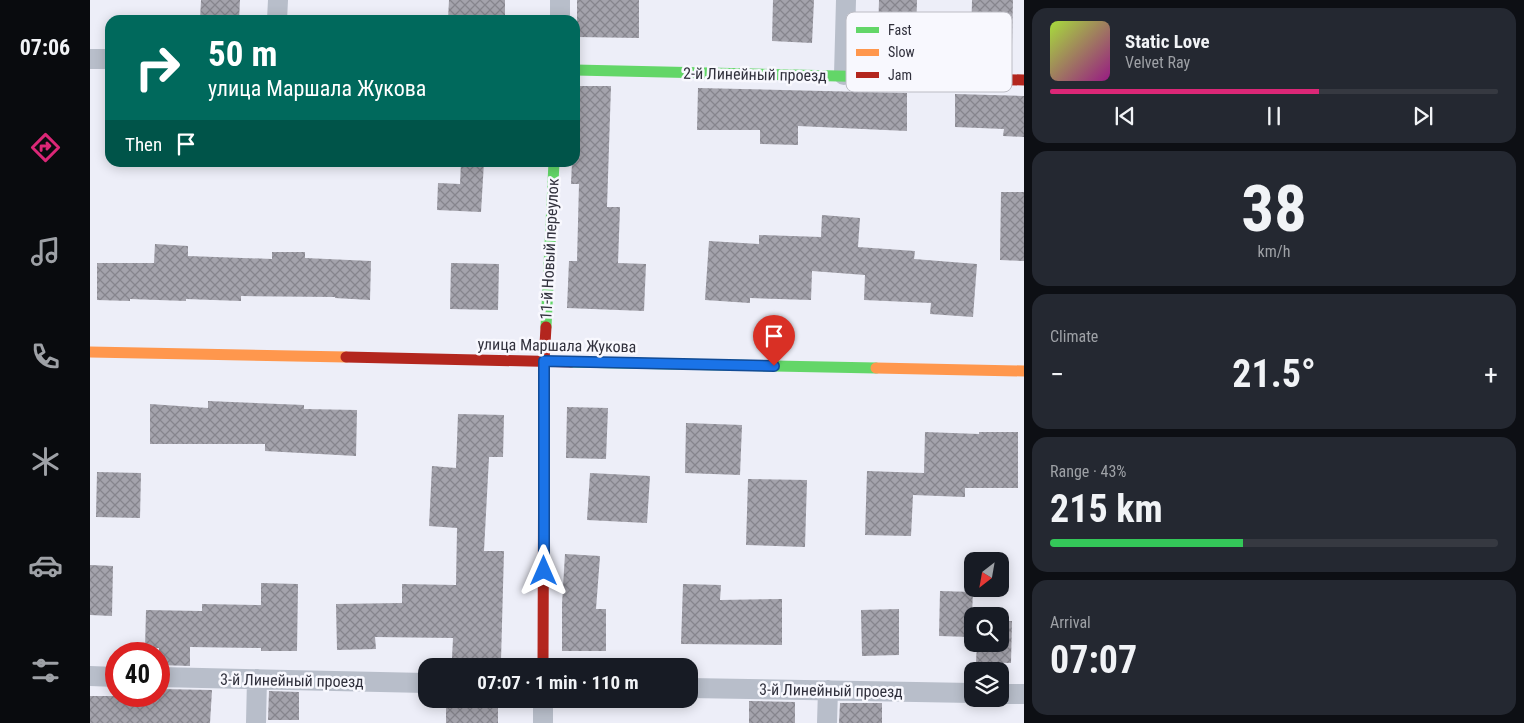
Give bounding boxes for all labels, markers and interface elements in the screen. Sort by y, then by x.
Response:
legend [846,12,1012,92]
text: Fast [888,22,912,38]
text: Static Love [1125,30,1210,53]
text: 50 m [208,34,277,75]
text: 07:06 [20,35,70,60]
icon: right [125,35,190,100]
text: Slow [888,44,915,60]
text: Velvet Ray [1125,53,1190,72]
street label: 2-й Линейный проезд [683,64,827,85]
text: Jam [888,67,912,83]
text: улица Маршала Жукова [208,76,426,101]
icon: previous [1111,102,1139,130]
icon: pause [1260,102,1288,130]
icon: next [1409,102,1437,130]
icon: directions [28,130,63,165]
icon: arrive [172,130,200,158]
text: Then [125,133,162,156]
text: 38 [1241,171,1307,247]
street label: 11-й Новый переулок [536,178,563,320]
icon: music [28,234,63,269]
text: km/h [1258,242,1290,261]
pin [753,315,795,366]
icon: arrive [760,322,788,350]
text: Climate [1050,327,1098,346]
street label: улица Маршала Жукова [477,335,637,356]
icon: phone [28,339,63,374]
text: 21.5° [1232,352,1316,396]
text: − [1050,358,1064,391]
text: + [1484,358,1498,391]
icon: climate [28,444,63,479]
text: Range · 43% [1050,462,1126,481]
text: 215 km [1050,487,1163,531]
position arrow [517,544,569,596]
icon: car [28,548,63,583]
north arrow [964,552,1009,598]
map controls [964,552,1009,707]
button: search [964,607,1009,652]
text: Arrival [1050,613,1091,632]
text: 07:07 [1050,638,1137,682]
speed limit sign: 40 [105,642,170,707]
icon: filters [28,653,63,688]
button: layers [964,662,1009,707]
street label: 3-й Линейный проезд [220,670,364,691]
text: 07:07 · 1 min · 110 m [477,671,639,694]
street label: 3-й Линейный проезд [759,680,903,701]

